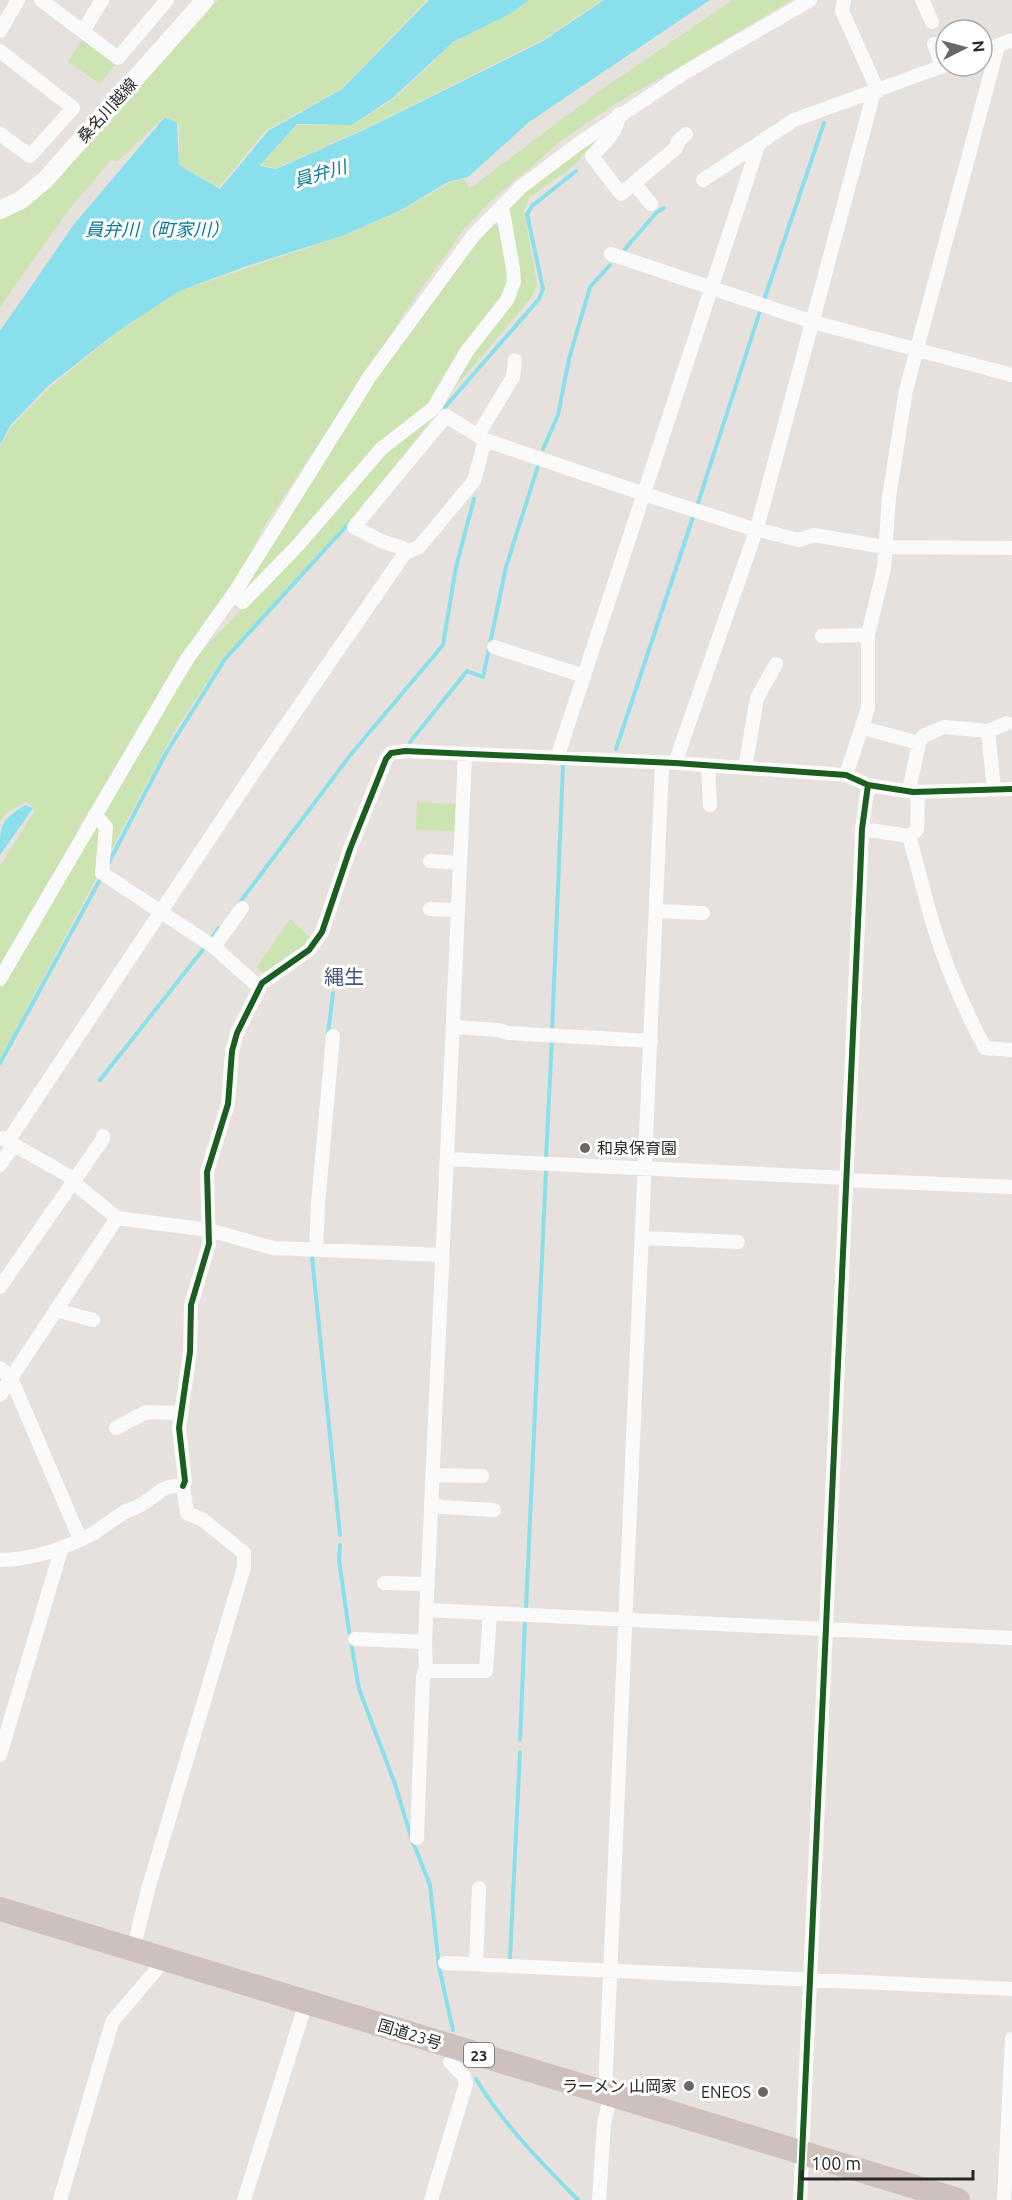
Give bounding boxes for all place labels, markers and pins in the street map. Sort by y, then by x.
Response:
place label: 和泉保育園 [597,1139,677,1157]
marker: 和泉保育園 [578,1141,592,1155]
place label: ラーメン 山岡家 [562,2077,677,2095]
marker: ラーメン 山岡家 [682,2079,696,2093]
place label: ENEOS [701,2083,751,2101]
marker: ENEOS [756,2085,770,2099]

